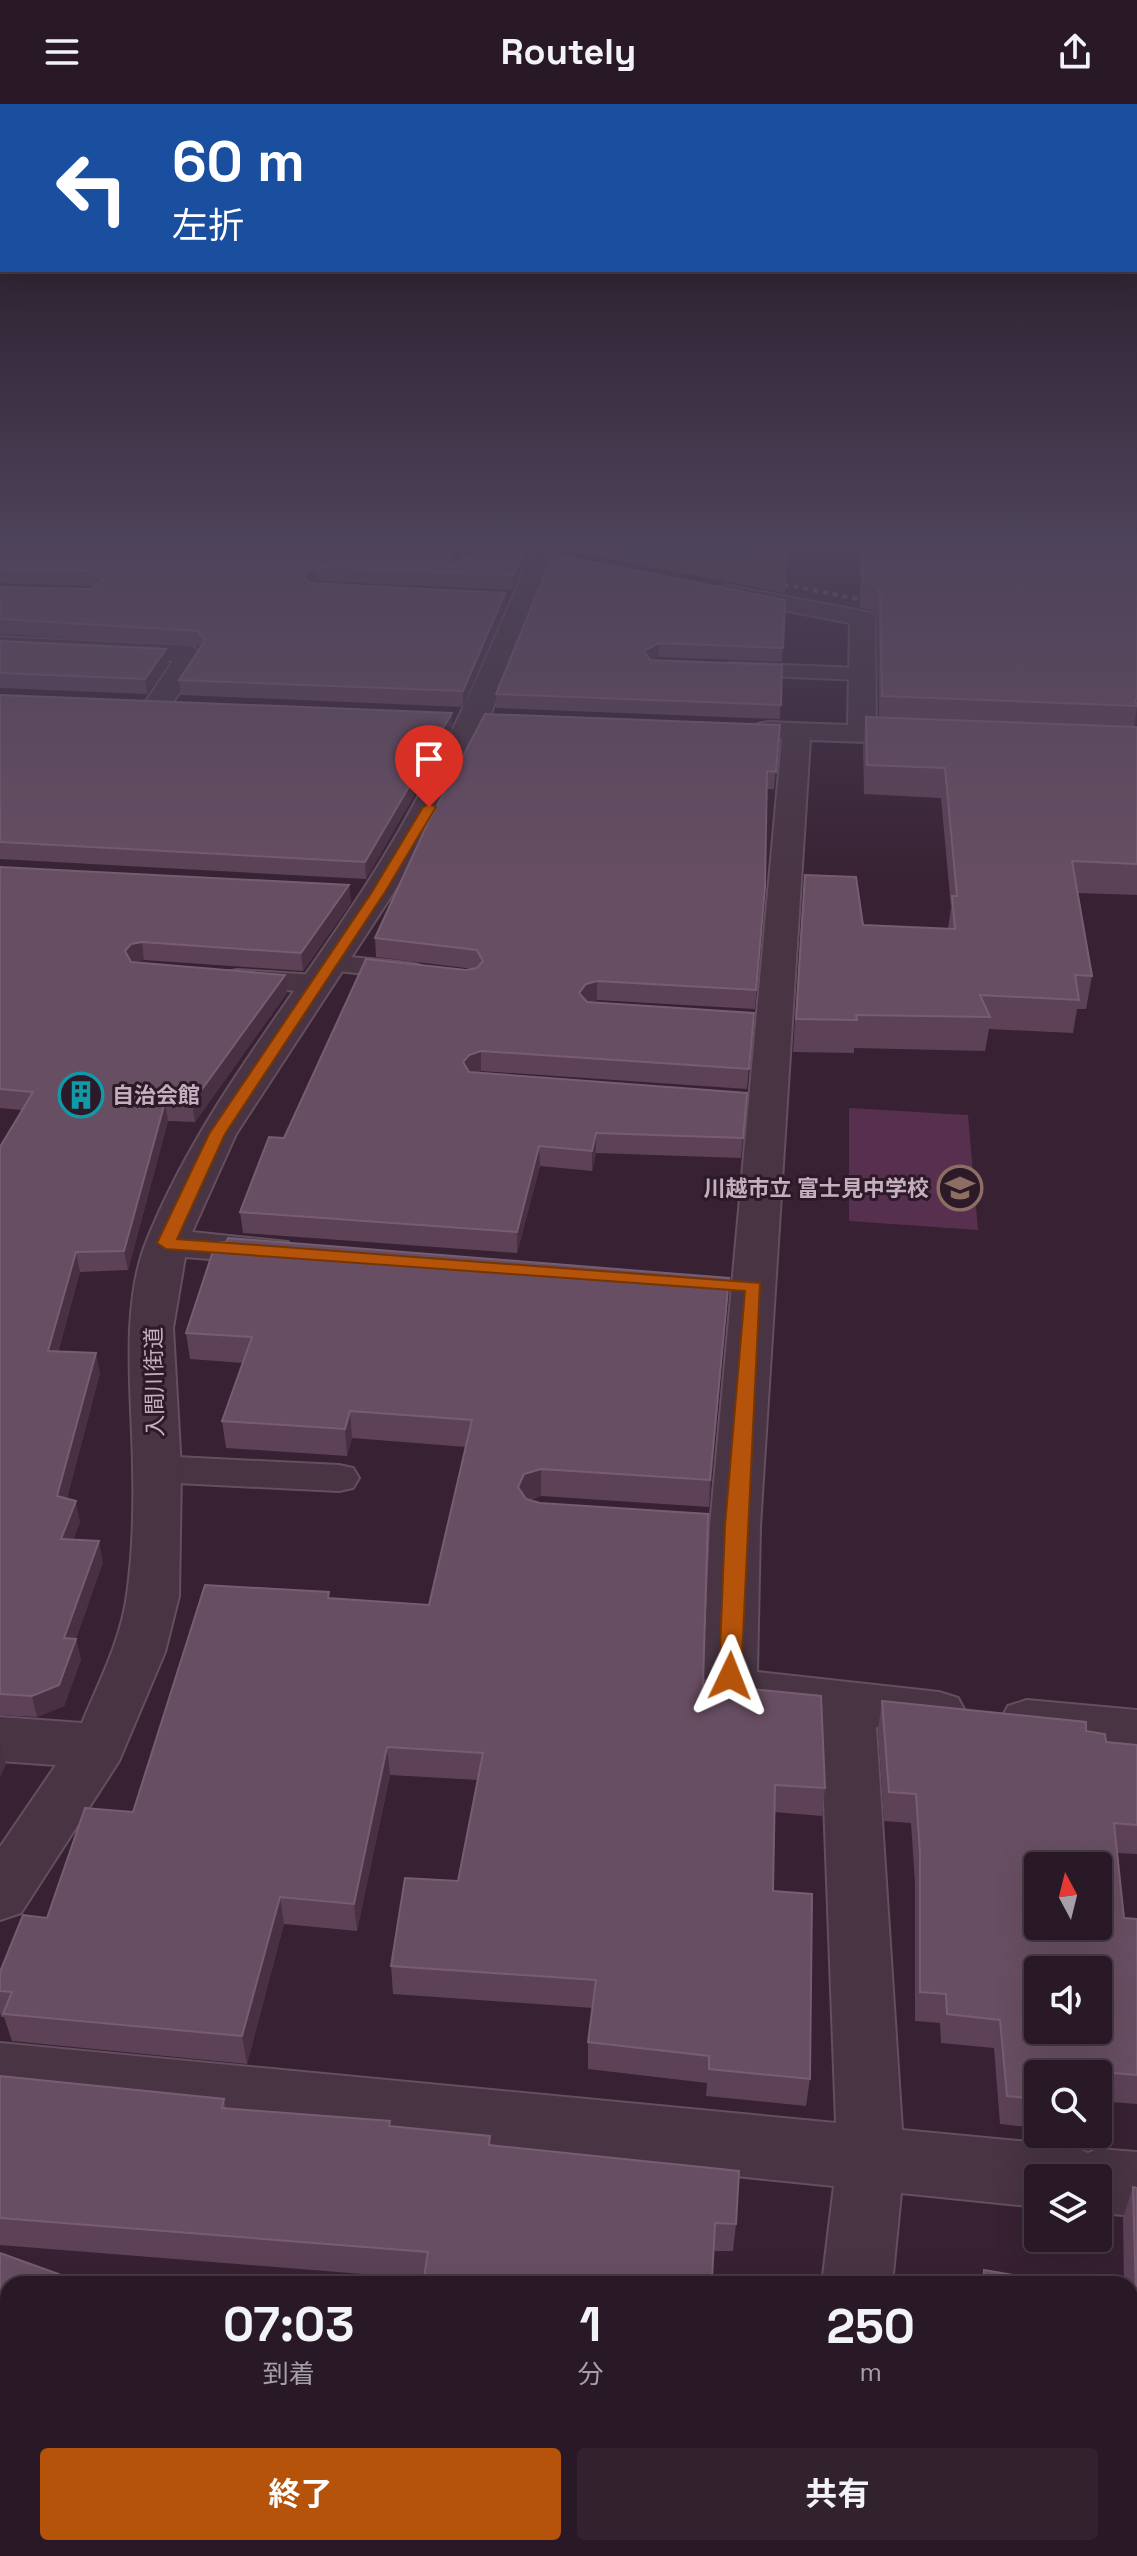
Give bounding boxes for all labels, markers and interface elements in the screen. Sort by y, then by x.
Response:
text: Routely [501,29,636,75]
icon: menu [40,30,84,74]
icon: share [1053,30,1097,74]
text: 60 m [172,126,305,197]
icon: left [40,136,144,240]
text: 左折 [172,203,244,249]
pin [395,725,463,807]
icon: arrive [407,737,451,781]
building icon: 自治会館 [57,1071,105,1119]
place label: 自治会館 [112,1081,200,1109]
school or university icon: 川越市立 富士見中学校 [936,1164,984,1212]
place label: 川越市立 富士見中学校 [703,1174,929,1202]
street label: 入間川街道 [139,1327,169,1437]
position arrow [688,1634,772,1718]
north arrow [1024,1852,1112,1940]
map controls [1024,1852,1112,2252]
button: sound [1024,1956,1112,2044]
button: search [1024,2060,1112,2148]
button: layers [1024,2164,1112,2252]
text: 07:03 [223,2294,354,2355]
text: 1 [580,2294,601,2355]
text: 250 [827,2296,915,2357]
text: m [860,2355,882,2389]
text: 到着 [263,2357,315,2391]
text: 分 [577,2357,603,2391]
button: 終了 [40,2448,561,2540]
button: 共有 [577,2448,1098,2540]

